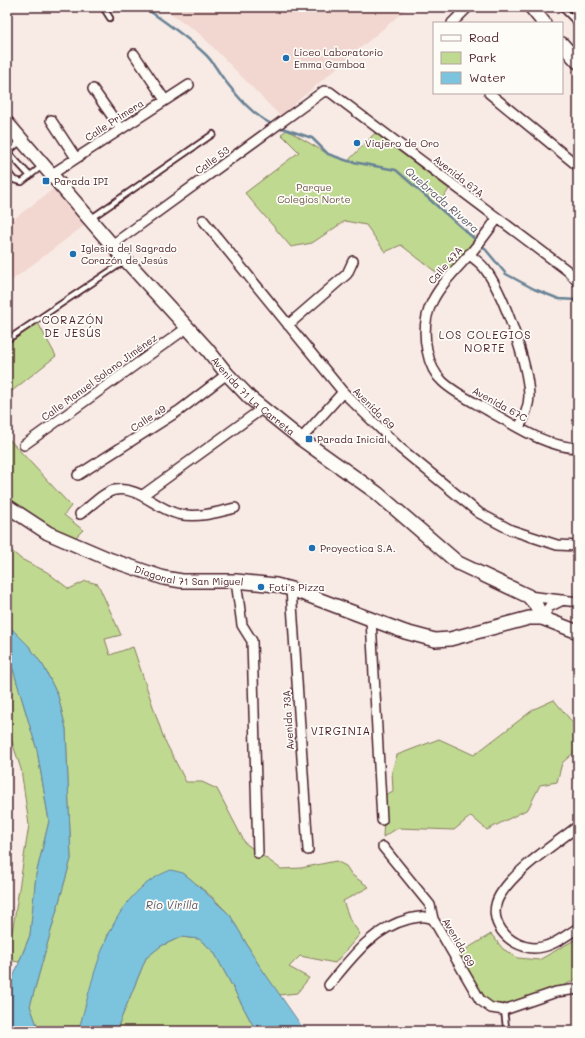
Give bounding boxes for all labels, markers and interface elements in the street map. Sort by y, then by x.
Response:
legend [433,22,563,94]
text: Road [469,29,499,45]
place label: Liceo Laboratorio Emma Gamboa [294,45,383,71]
text: Park [469,49,496,65]
marker: Liceo Laboratorio Emma Gamboa [281,53,291,63]
text: Water [469,69,506,85]
street label: Calle Primera [82,96,146,144]
place label: Viajero de Oro [365,136,439,150]
marker: Viajero de Oro [352,138,362,148]
street label: Calle 53 [192,143,232,177]
street label: Avenida 67A [431,152,487,200]
water label: Quebrada Rivera [402,163,483,236]
place label: Parada IPI [54,174,109,188]
marker: Parada IPI [41,176,51,186]
park label: Parque Colegios Norte [277,180,351,206]
place label: Iglesia del Sagrado Corazón de Jesús [81,241,177,267]
street label: Calle 47A [425,243,465,287]
marker: Iglesia del Sagrado Corazón de Jesús [68,249,78,259]
district label: CORAZÓN DE JESÚS [42,312,104,340]
district label: LOS COLEGIOS NORTE [439,327,531,355]
street label: Calle Manuel Solano Jiménez [38,330,160,424]
street label: Avenida 71 La Carreta [209,353,298,439]
street label: Avenida 67C [470,383,530,425]
street label: Avenida 69 [350,384,398,432]
street label: Calle 49 [128,401,168,435]
place label: Parada Inicial [317,432,387,446]
marker: Parada Inicial [304,434,314,444]
place label: Proyectica S.A. [320,541,396,555]
marker: Proyectica S.A. [307,543,317,553]
street label: Diagonal 71 San Miguel [133,561,244,589]
place label: Foti's Pizza [269,580,325,594]
marker: Foti's Pizza [256,582,266,592]
street label: Avenida 73A [279,689,297,750]
district label: VIRGINIA [311,723,371,738]
water label: Río Virilla [146,897,198,912]
street label: Avenida 69 [440,915,479,969]

